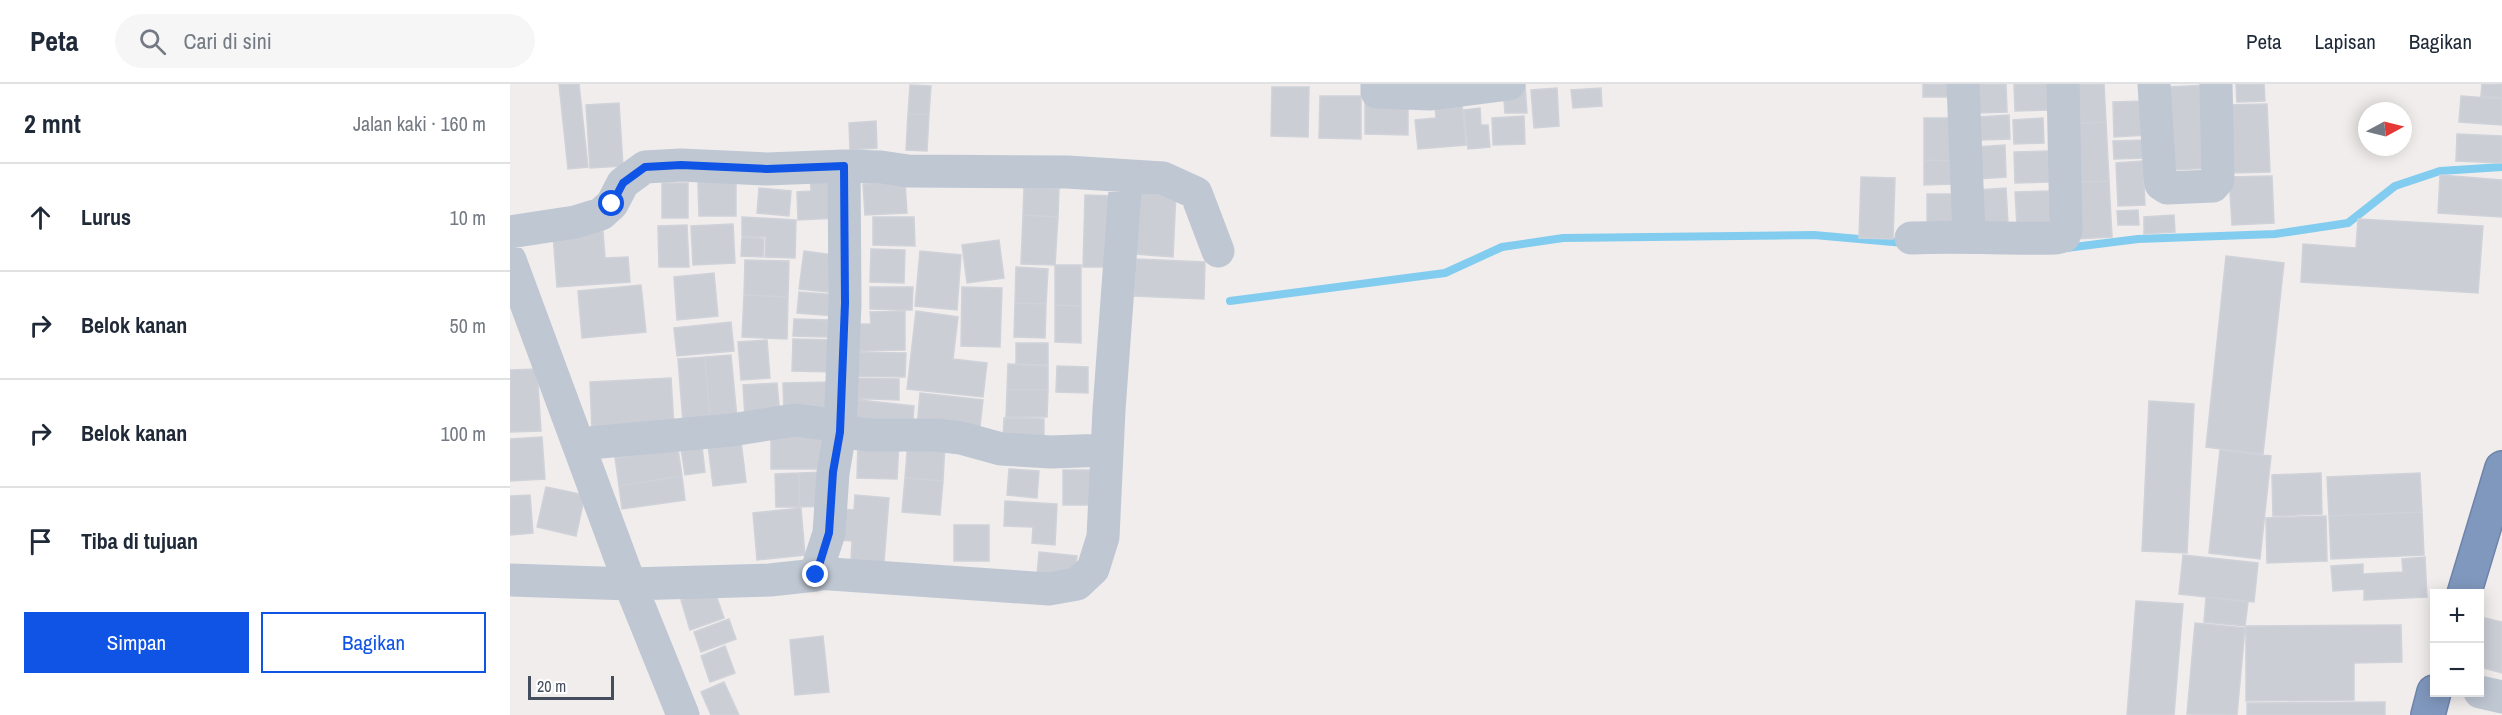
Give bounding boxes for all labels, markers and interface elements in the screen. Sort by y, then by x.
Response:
search box [115,14,535,68]
text: Peta [30,22,79,60]
icon: search [136,25,169,58]
text: Cari di sini [184,26,272,56]
text: Peta [2246,27,2282,56]
text: Lapisan [2315,27,2376,56]
text: Bagikan [2409,27,2472,56]
north arrow [2358,102,2412,156]
text: 2 mnt [24,106,81,141]
text: Jalan kaki · 160 m [353,110,486,137]
route start [598,190,624,216]
icon: ahead [24,201,57,234]
text: Lurus [81,202,131,232]
text: 10 m [450,204,486,231]
icon: right [24,309,57,342]
text: Belok kanan [81,310,187,340]
text: 50 m [450,312,486,339]
icon: right [24,417,57,450]
text: Belok kanan [81,418,187,448]
text: 100 m [440,420,486,447]
icon: arrive [24,525,57,558]
text: Tiba di tujuan [81,526,198,556]
route end [802,561,828,587]
map controls [2430,589,2484,697]
button: + [2430,589,2484,643]
button: Simpan [24,612,249,673]
button: Bagikan [261,612,486,673]
button: − [2430,643,2484,697]
scale bar [528,673,614,700]
text: 20 m [537,675,566,697]

